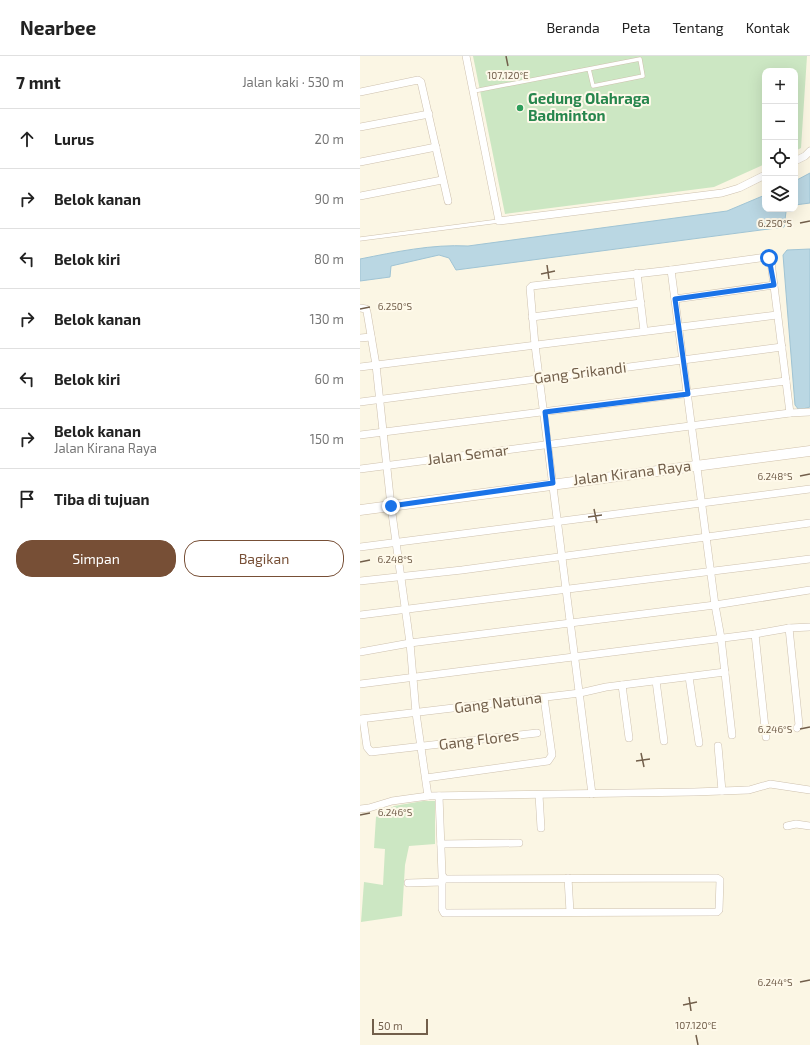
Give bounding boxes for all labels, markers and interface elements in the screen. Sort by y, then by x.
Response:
text: Nearbee [20,16,96,39]
text: Beranda [546,19,600,36]
text: Peta [622,19,650,36]
text: Tentang [672,19,724,36]
text: Kontak [746,19,790,36]
map controls [762,68,798,212]
button: + [762,68,798,104]
text: 107.120°E [487,69,529,81]
text: 7 mnt [16,72,61,92]
text: Jalan kaki · 530 m [242,74,344,90]
place label: Gedung Olahraga Badminton [528,89,650,124]
marker: Gedung Olahraga Badminton [515,103,525,113]
button: − [762,104,798,140]
icon: ahead [16,128,38,150]
text: Lurus [54,130,94,148]
text: 20 m [315,131,344,147]
button: locate [762,140,798,176]
button: layers [762,176,798,212]
icon: right [16,188,38,210]
text: Belok kanan [54,190,141,208]
text: 90 m [314,191,344,207]
text: 6.250°S [758,217,793,229]
icon: left [16,248,38,270]
route start [760,249,778,267]
text: Belok kiri [54,250,120,268]
text: 80 m [314,251,344,267]
text: 6.250°S [378,300,413,312]
icon: right [16,308,38,330]
text: Belok kanan [54,310,141,328]
text: 130 m [309,311,344,327]
street label: Gang Srikandi [533,357,627,387]
icon: left [16,368,38,390]
text: Belok kiri [54,370,120,388]
text: 60 m [314,371,344,387]
text: Belok kanan [54,422,141,440]
icon: right [16,428,38,450]
text: 150 m [310,431,344,447]
text: Jalan Kirana Raya [54,440,157,456]
street label: Jalan Semar [426,440,510,468]
street label: Jalan Kirana Raya [572,456,692,488]
text: 6.248°S [757,470,793,482]
icon: arrive [16,488,38,510]
text: Tiba di tujuan [54,490,150,508]
route end [382,497,400,515]
button: Simpan [16,540,176,577]
button: Bagikan [184,540,344,577]
text: 6.248°S [377,553,413,565]
street label: Gang Natuna [453,688,543,716]
text: 6.246°S [758,723,793,735]
street label: Gang Flores [438,725,520,753]
text: 6.246°S [378,806,413,818]
text: 6.244°S [757,976,793,988]
scale bar [372,1017,428,1036]
text: 50 m [378,1019,403,1032]
text: 107.120°E [675,1019,717,1031]

